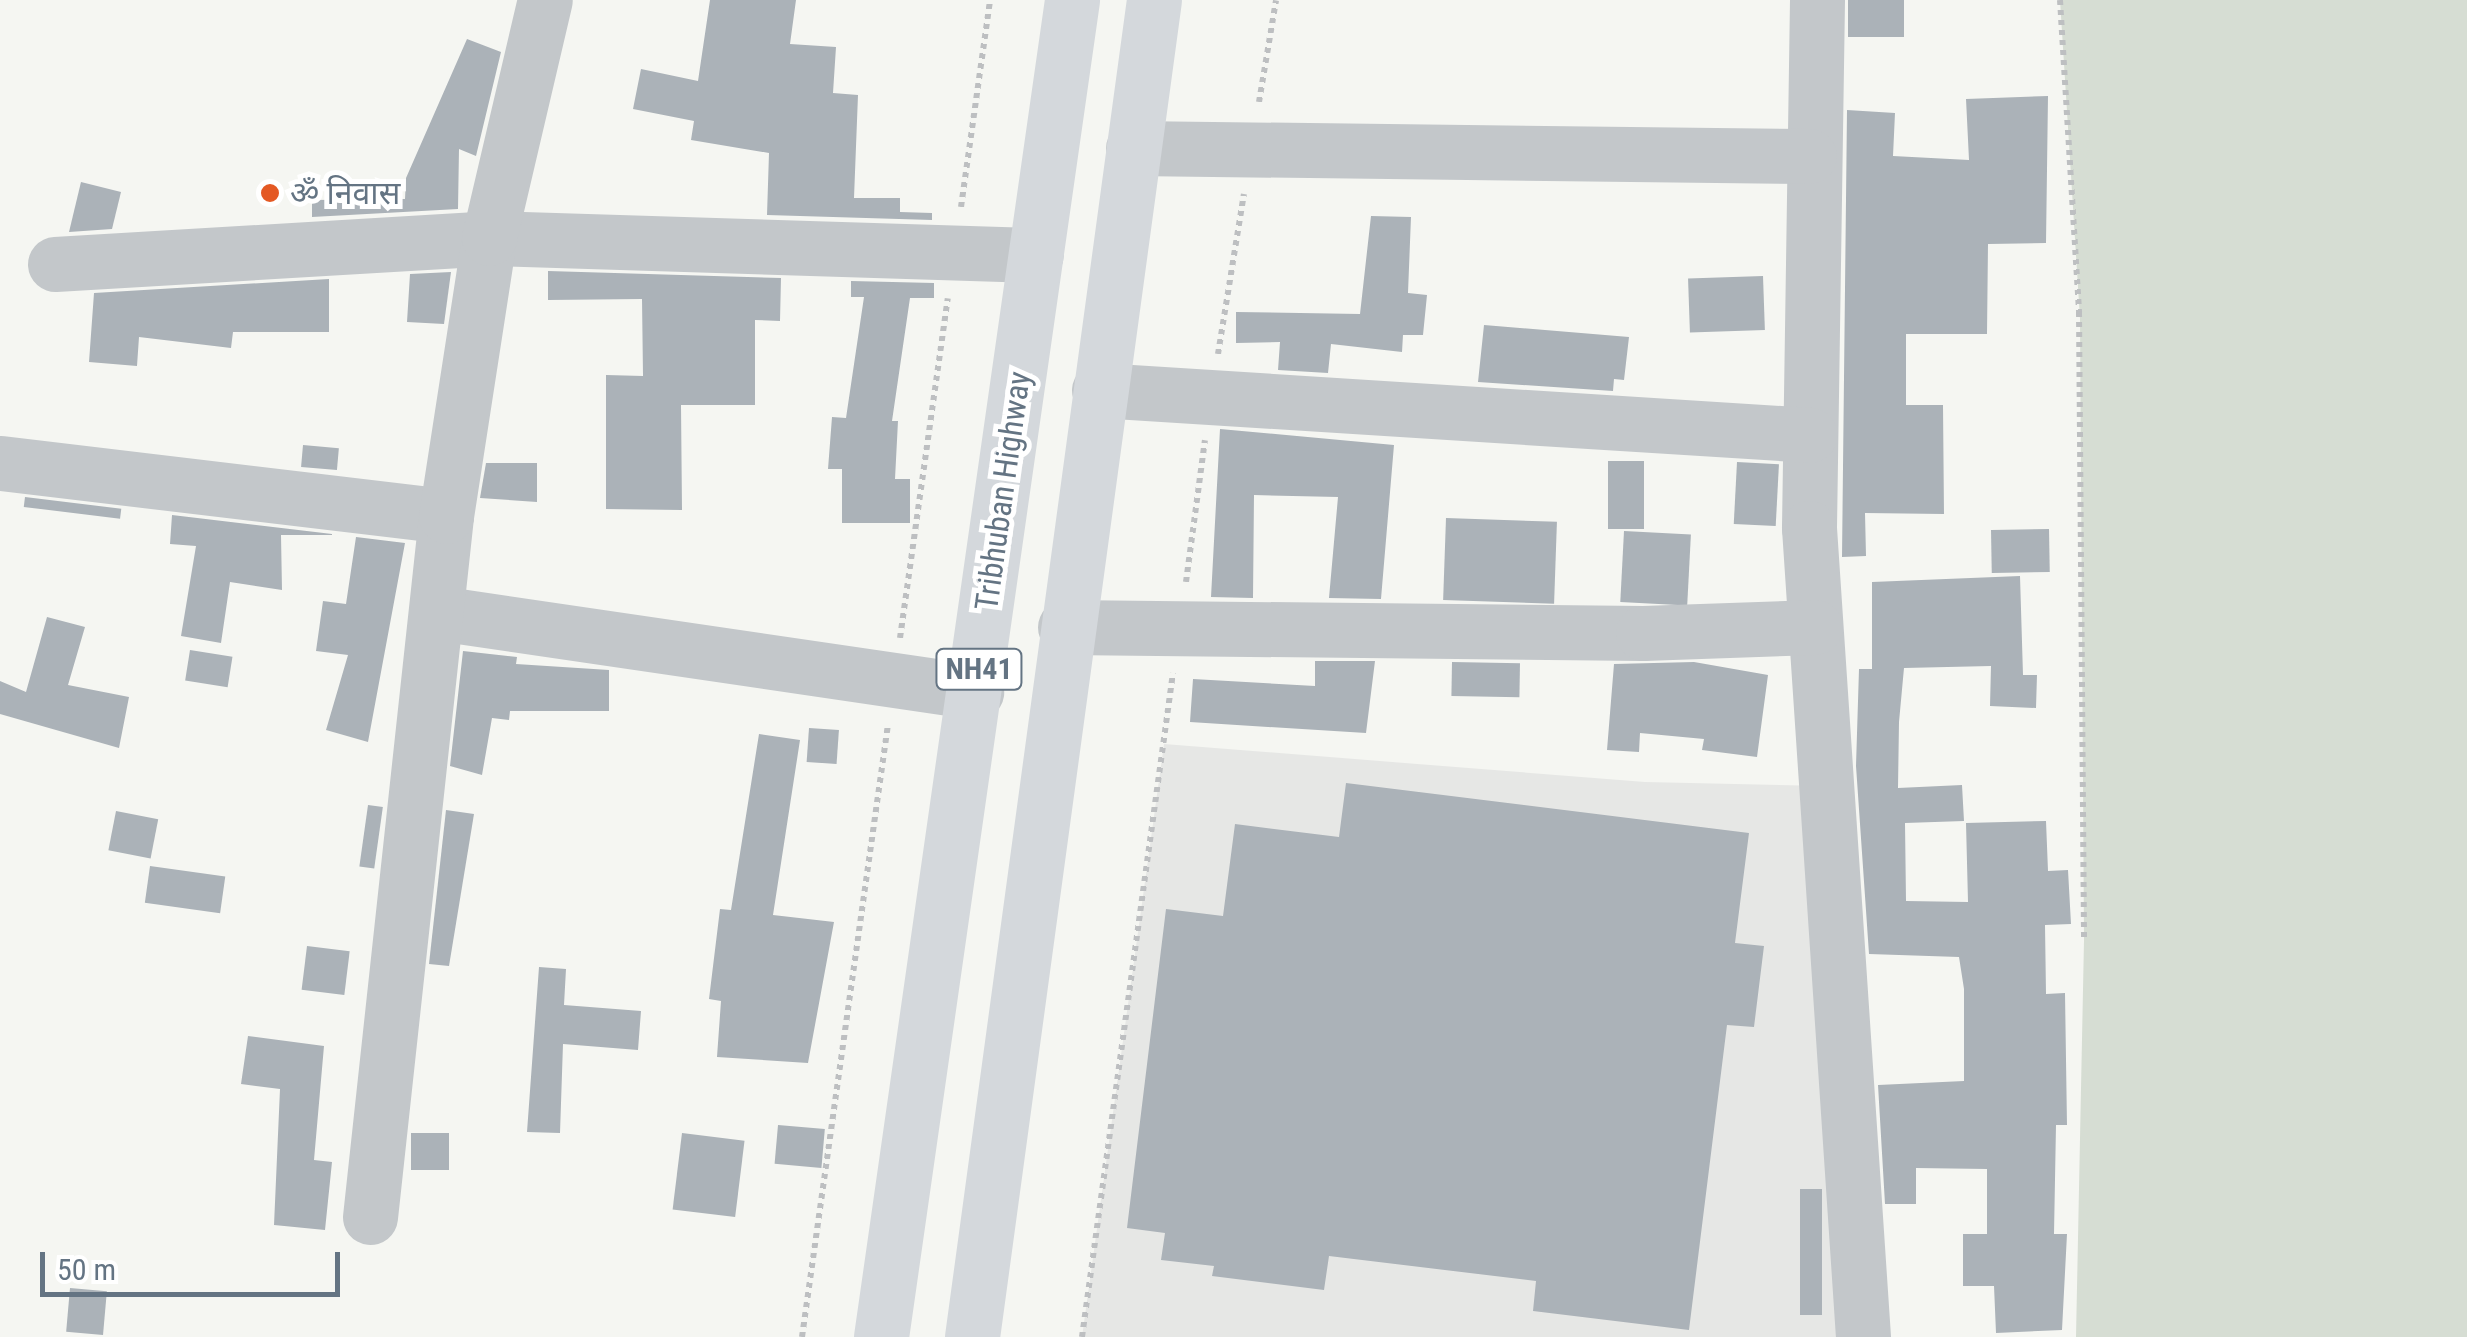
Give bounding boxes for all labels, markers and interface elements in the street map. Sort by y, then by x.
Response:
place label: ॐ निवास [290,174,400,212]
marker: ॐ निवास [259,182,281,204]
street label: Tribhuban Highway [967,369,1039,613]
road number: NH41 [934,644,1024,694]
scale bar [45,1232,345,1294]
text: 50 m [57,1252,116,1287]

